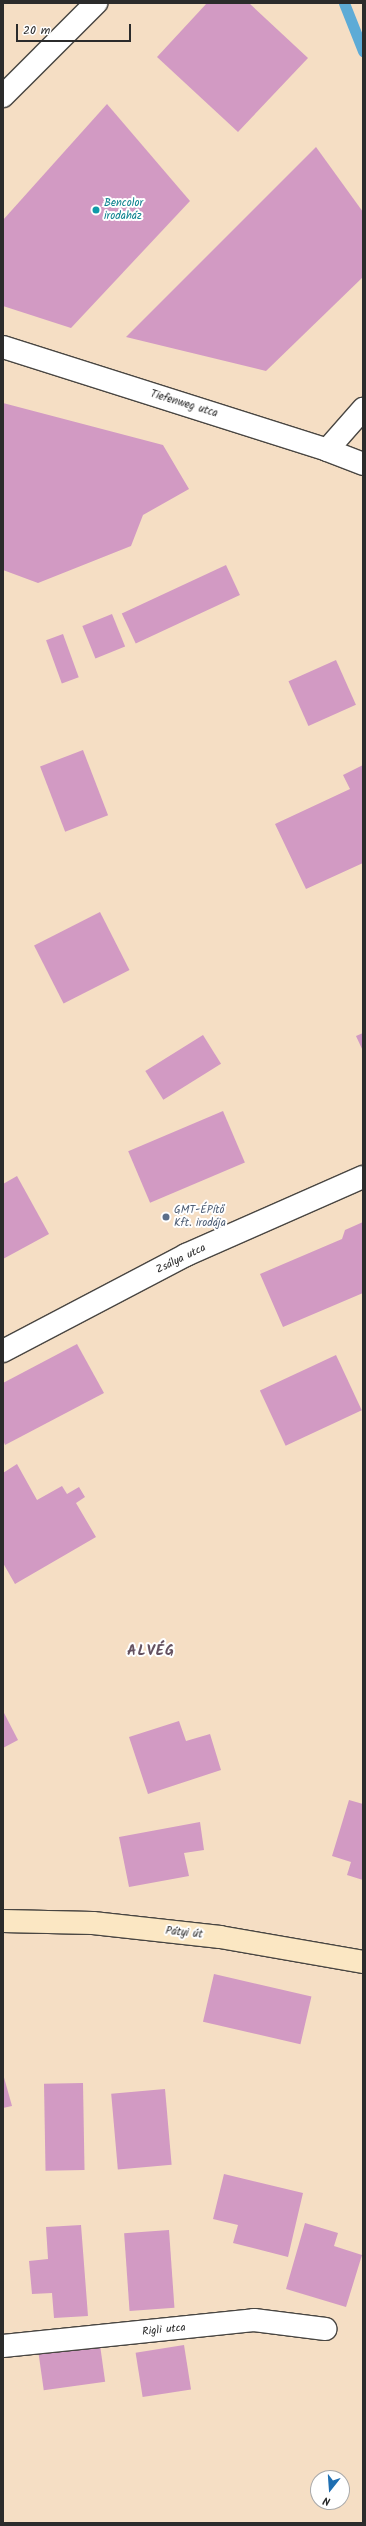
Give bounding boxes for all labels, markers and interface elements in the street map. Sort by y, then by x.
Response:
scale bar [18,16,133,42]
text: 20 m [23,21,50,40]
place label: Bencolor irodaház [104,197,143,223]
marker: Bencolor irodaház [91,205,101,215]
street label: Tiefenweg utca [149,387,219,421]
place label: GMT-ÉPítő Kft. irodája [174,1204,226,1230]
marker: GMT-ÉPítő Kft. irodája [161,1212,171,1222]
street label: Zsálya utca [154,1241,208,1277]
district label: ALVÉG [127,1643,175,1661]
street label: Pátyi út [165,1924,203,1942]
street label: Rigli utca [142,2321,186,2339]
north arrow [310,2470,350,2510]
text: N [321,2491,333,2510]

